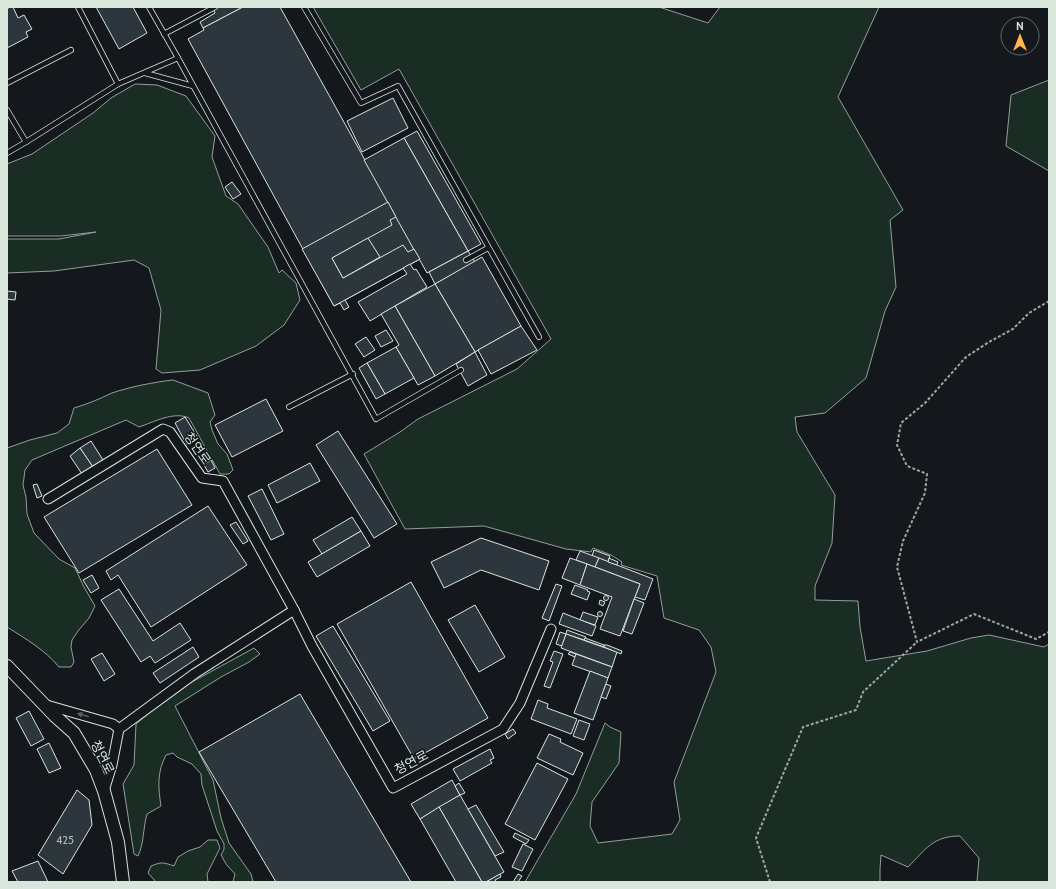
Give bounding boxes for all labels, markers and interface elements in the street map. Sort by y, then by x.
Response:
north arrow [1000,16,1040,56]
text: N [1016,19,1024,33]
street label: 청연로 [181,429,215,467]
one-way arrow [77,712,89,718]
street label: 청연로 [88,737,118,777]
street label: 청연로 [391,746,431,777]
house number: 425 [56,833,74,847]

